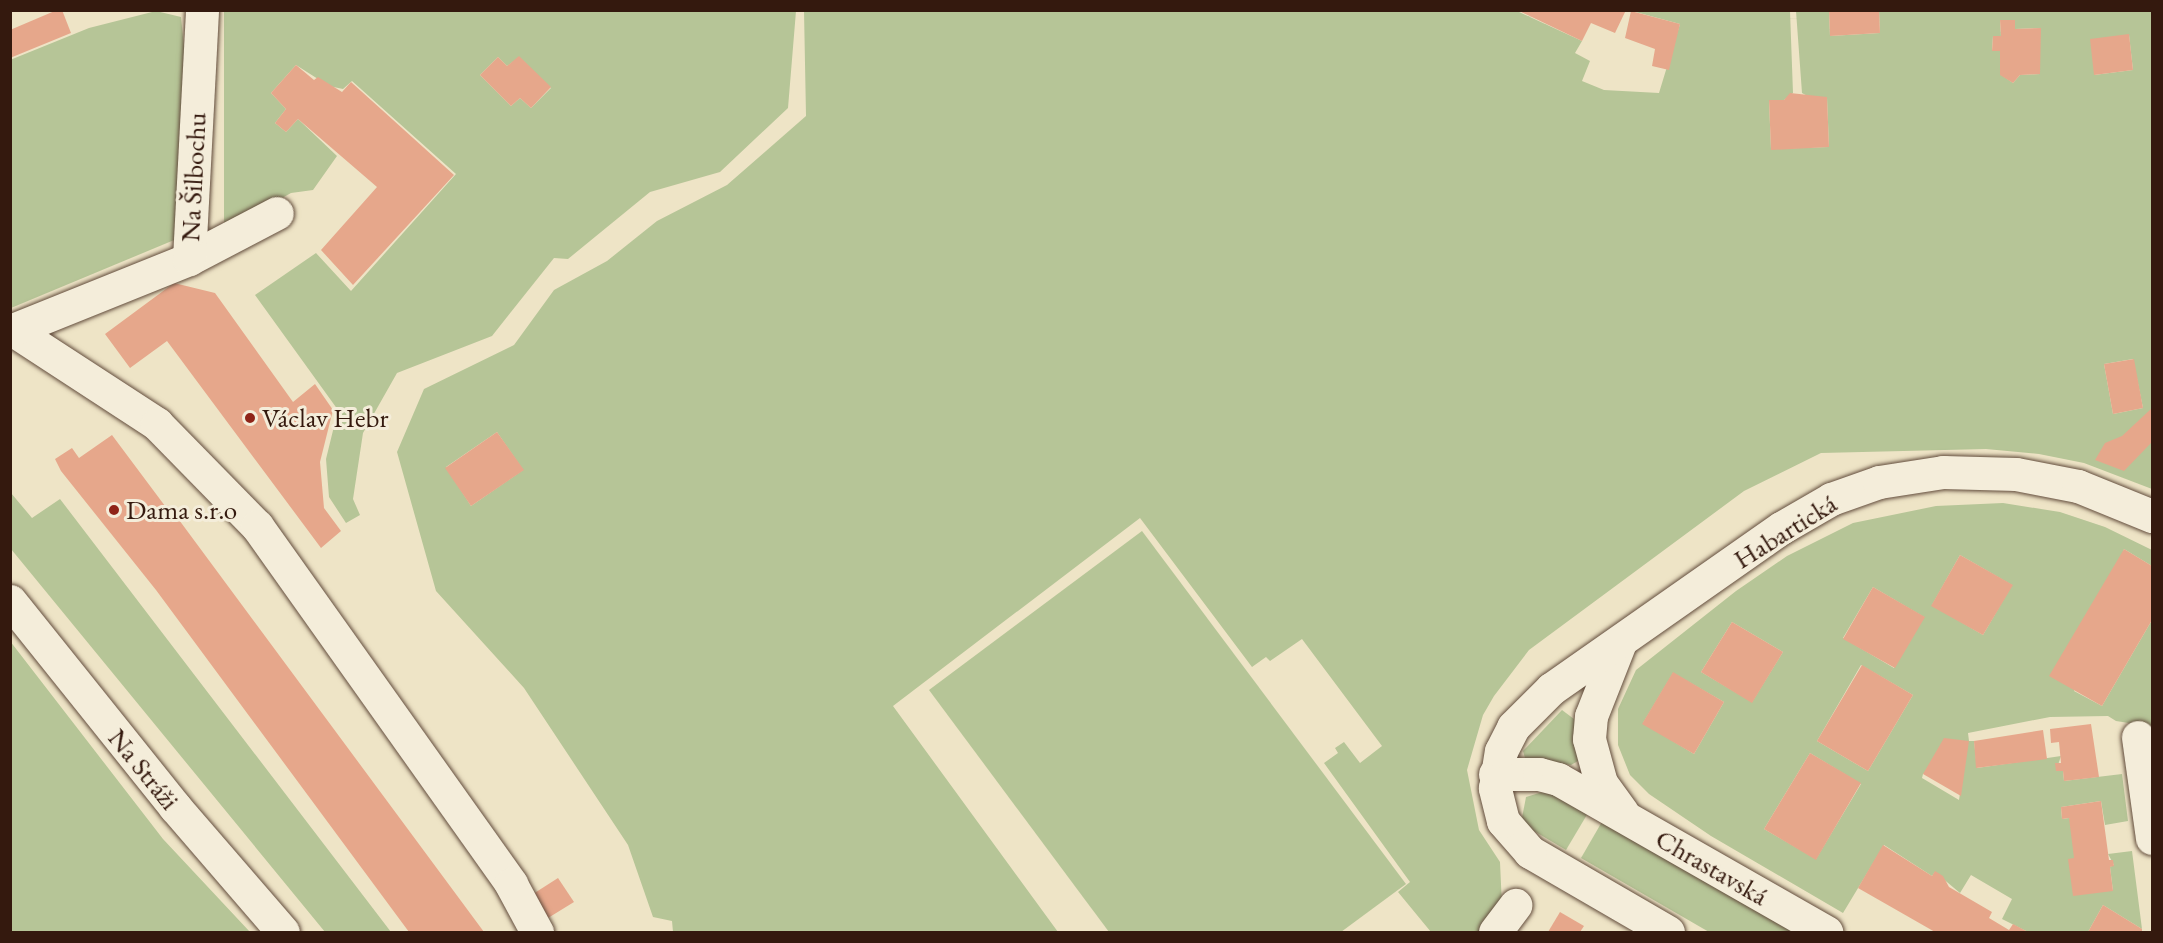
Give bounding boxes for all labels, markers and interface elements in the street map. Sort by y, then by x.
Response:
street label: Na Šilbochu [173,111,213,243]
place label: Václav Hebr [262,402,388,434]
marker: Václav Hebr [243,411,257,425]
street label: Habartická [1728,487,1842,575]
place label: Dama s.r.o [126,494,237,526]
marker: Dama s.r.o [107,503,121,517]
street label: Na Stráži [102,722,186,816]
street label: Chrastavská [1650,822,1774,912]

